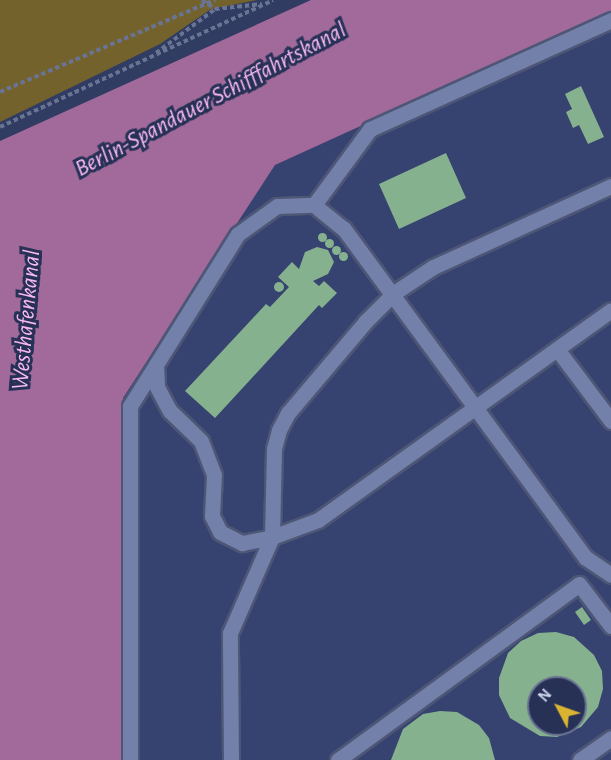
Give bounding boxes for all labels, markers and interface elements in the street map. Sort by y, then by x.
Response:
water label: Berlin-Spandauer Schifffahrtskanal [70,16,352,184]
water label: Westhafenkanal [7,249,47,391]
north arrow [527,676,587,736]
text: N [535,686,555,705]

